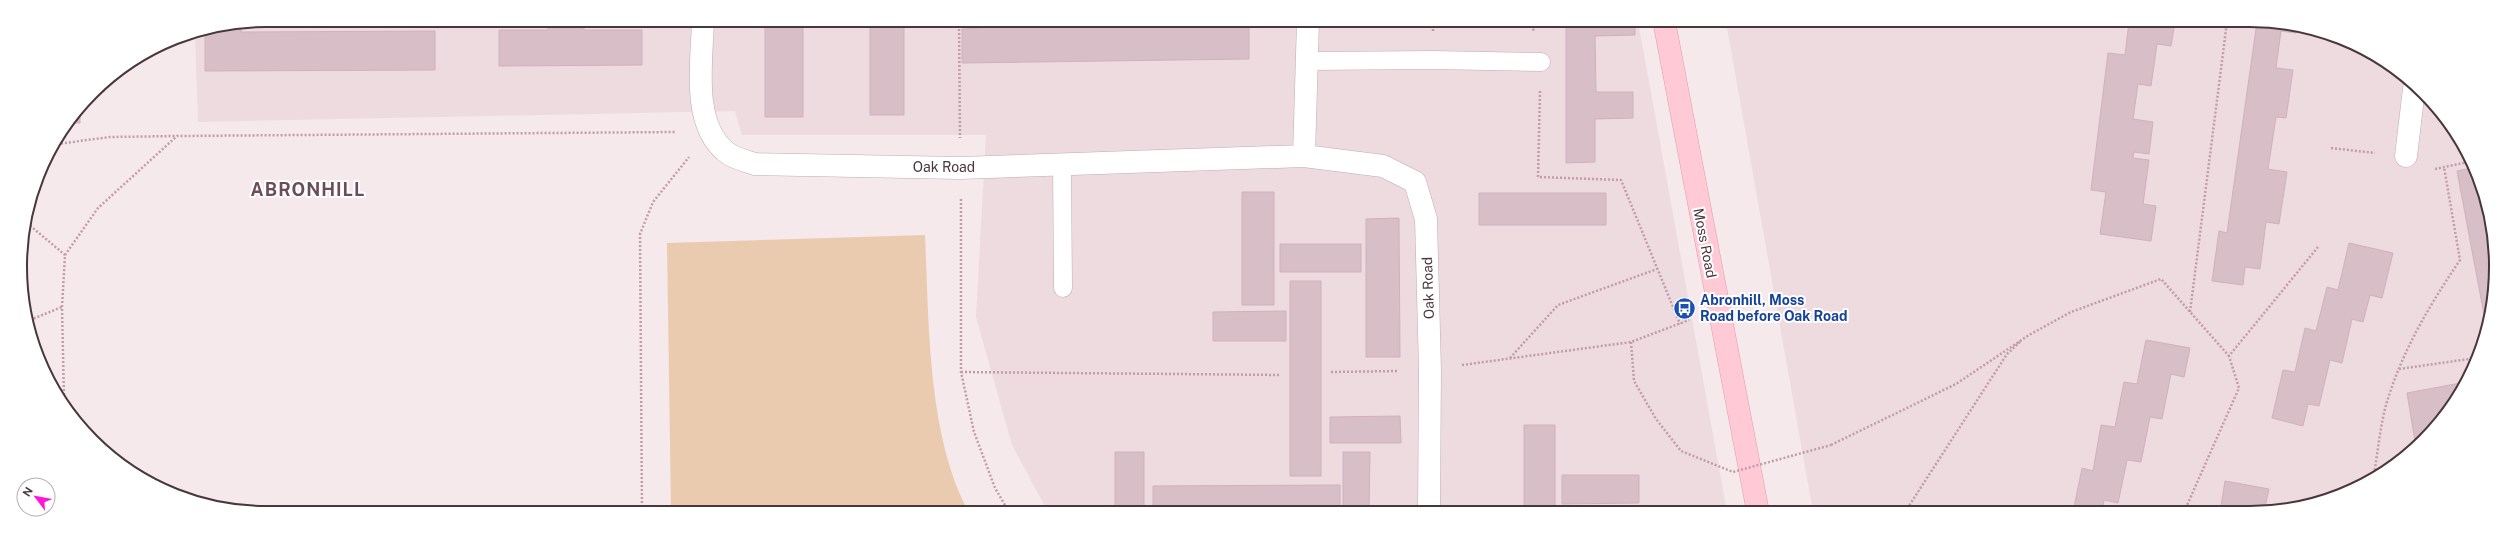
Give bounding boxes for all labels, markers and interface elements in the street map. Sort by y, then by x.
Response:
street label: Oak Road [913,159,975,175]
district label: ABRONHILL [251,179,365,200]
street label: Moss Road [1690,207,1720,279]
street label: Oak Road [1419,257,1437,319]
place label: Abronhill, Moss Road before Oak Road [1700,292,1848,324]
bus stop icon: Abronhill, Moss Road before Oak Road [1672,295,1698,321]
north arrow [16,477,56,517]
text: N [20,485,35,499]

